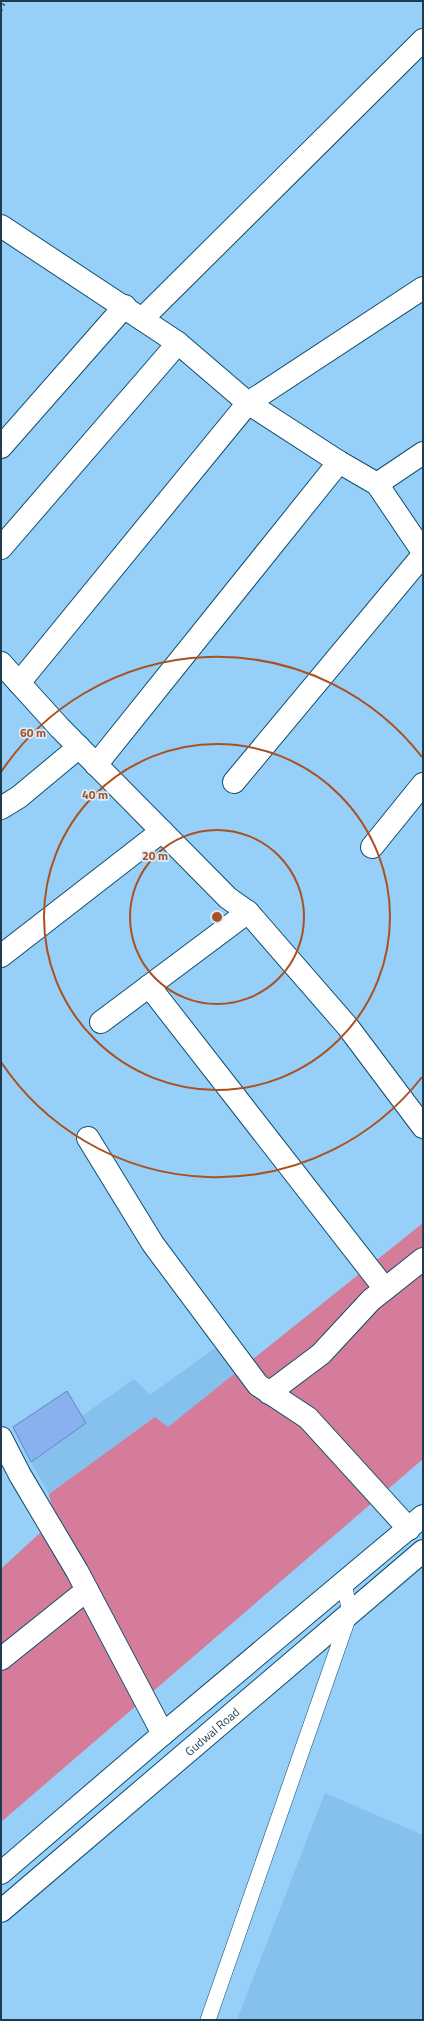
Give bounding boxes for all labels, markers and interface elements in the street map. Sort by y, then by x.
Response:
text: 60 m [20,723,46,742]
text: 40 m [82,785,108,804]
text: 20 m [142,846,168,865]
centre of rings [210,910,224,924]
street label: Gudwal Road [180,1702,243,1760]

